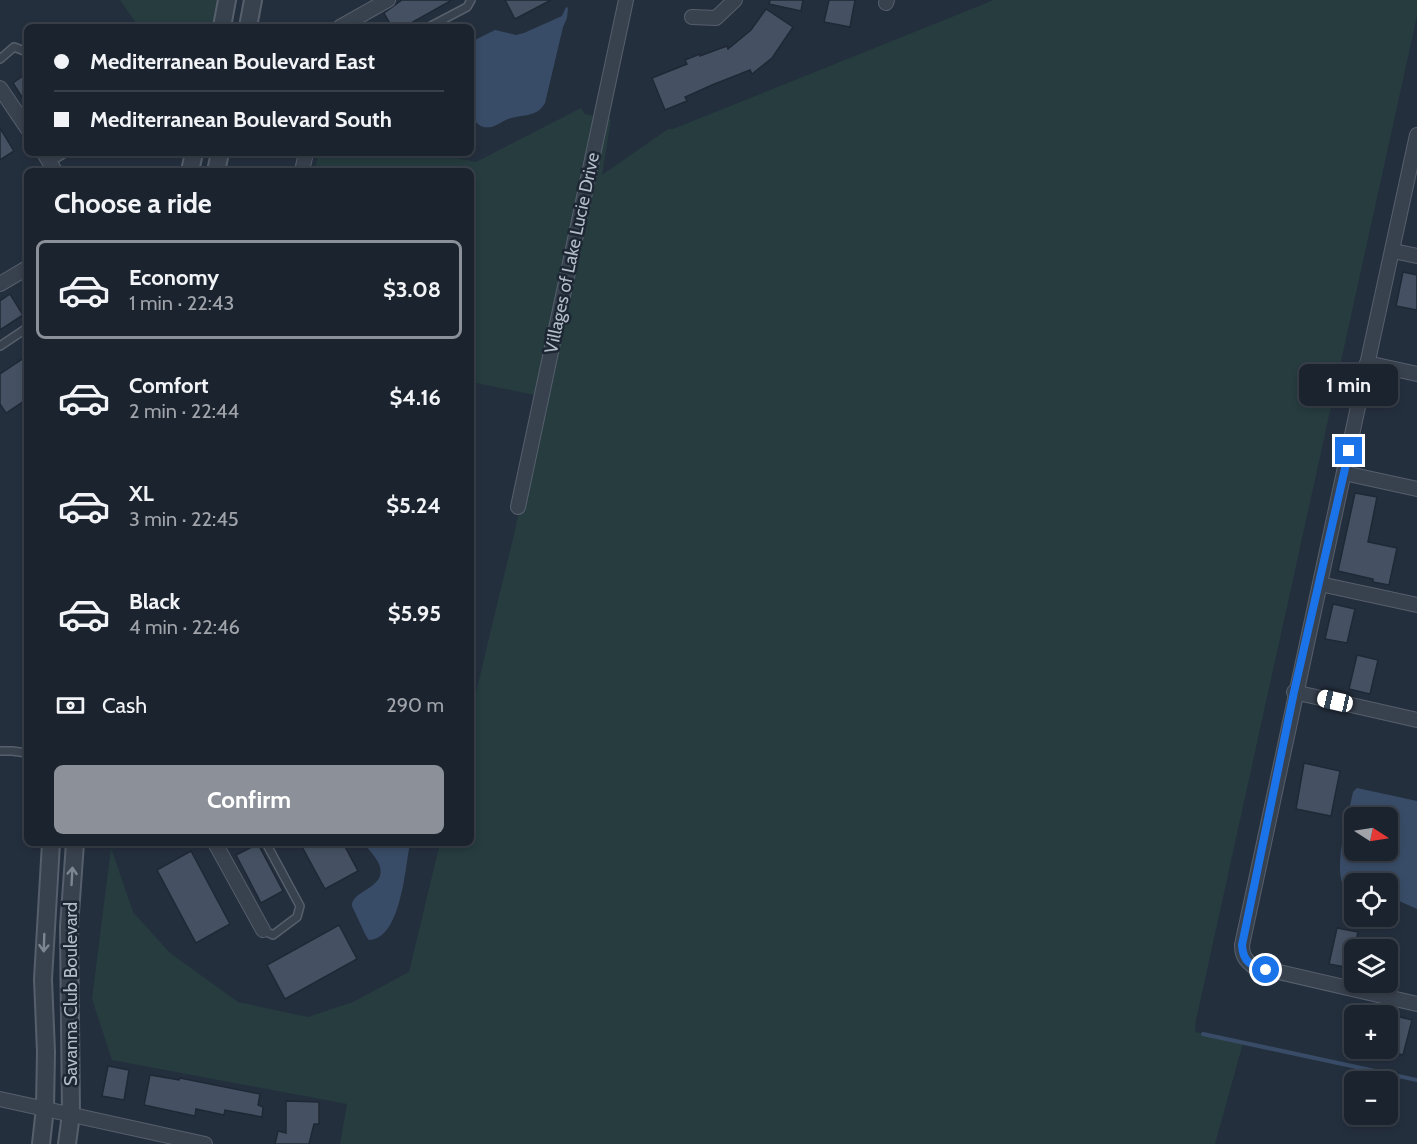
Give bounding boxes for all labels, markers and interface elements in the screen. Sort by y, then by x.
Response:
text: Mediterranean Boulevard East [90,48,375,75]
text: Mediterranean Boulevard South [90,106,392,133]
street label: Villages of Lake Lucie Drive [540,151,604,355]
text: Choose a ride [54,187,212,220]
icon: car [57,263,111,317]
text: Economy [129,264,219,291]
text: $3.08 [383,276,441,303]
text: 1 min · 22:43 [129,291,234,315]
callout: 1 min [1300,364,1398,406]
icon: car [57,371,111,425]
text: Comfort [129,372,208,399]
text: 1 min [1326,373,1371,397]
text: $4.16 [390,384,441,411]
text: 2 min · 22:44 [129,399,239,423]
route end [1335,437,1362,464]
icon: car [57,479,111,533]
text: XL [129,480,154,507]
text: $5.24 [386,492,441,519]
text: 3 min · 22:45 [129,507,239,531]
icon: car [57,587,111,641]
text: Black [129,588,180,615]
text: $5.95 [388,600,441,627]
text: 4 min · 22:46 [129,615,240,639]
car [1315,688,1355,714]
icon: cash [54,689,87,722]
text: Cash [102,692,147,719]
text: 290 m [386,693,444,717]
button: Confirm [54,765,444,834]
north arrow [1344,807,1398,861]
map controls [1344,807,1398,1125]
one-way arrow [66,866,77,886]
button: locate [1344,873,1398,927]
street label: Savanna Club Boulevard [60,902,82,1086]
one-way arrow [39,933,50,953]
button: layers [1344,939,1398,993]
route start [1252,956,1279,983]
button: + [1344,1005,1398,1059]
button: − [1344,1071,1398,1125]

